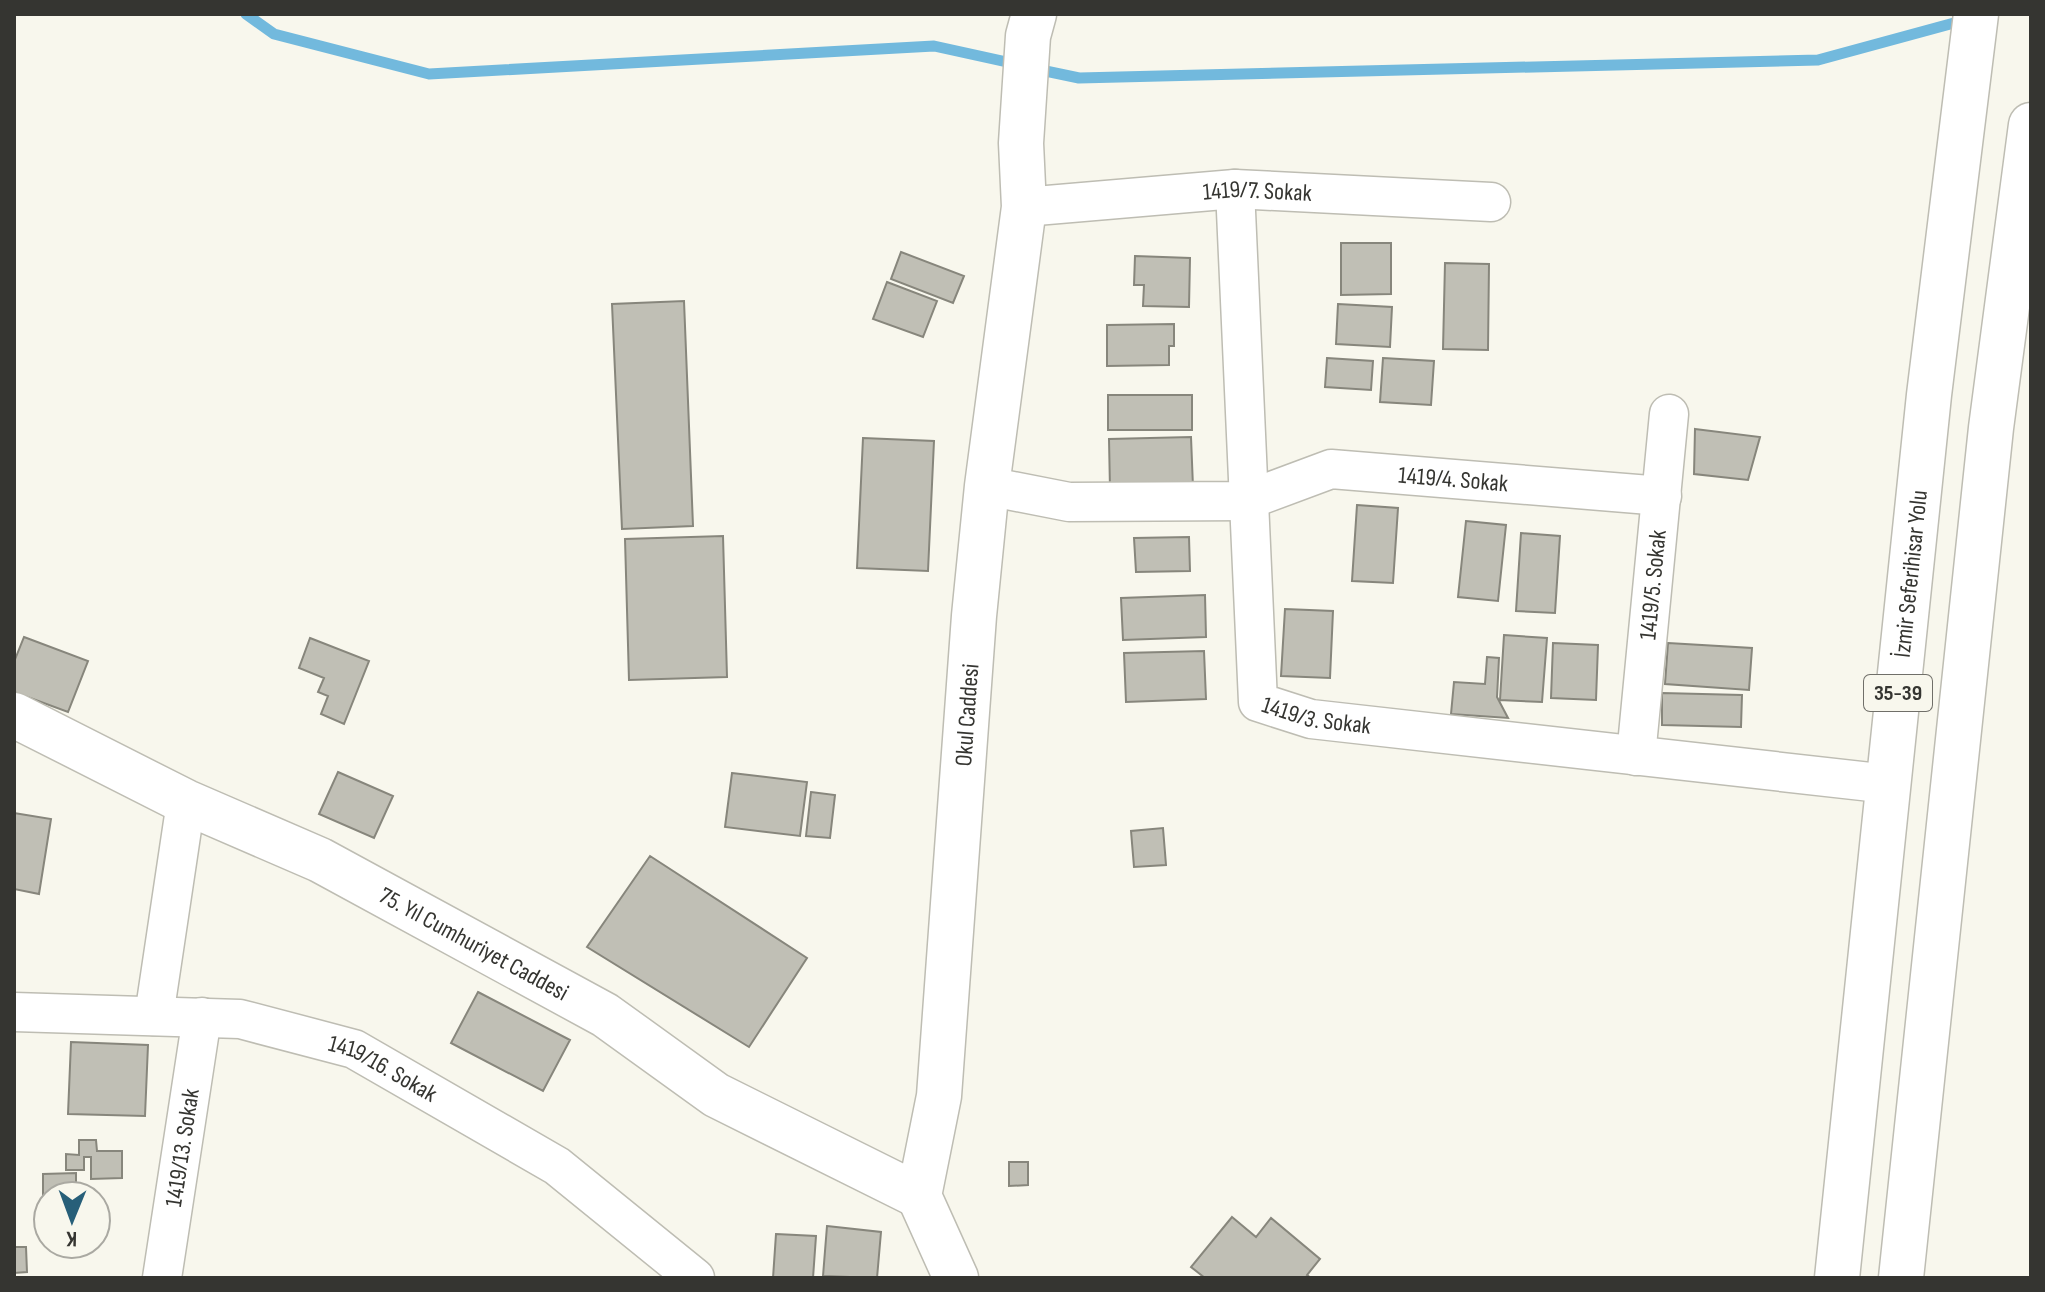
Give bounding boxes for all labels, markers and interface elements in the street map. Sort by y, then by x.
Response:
street label: 1419/7. Sokak [1202,174,1312,207]
street label: 1419/4. Sokak [1397,460,1509,498]
street label: İzmir Seferihisar Yolu [1887,489,1933,659]
street label: 1419/5. Sokak [1633,528,1672,641]
street label: Okul Caddesi [949,663,985,767]
road number: 35-39 [1864,675,1932,711]
street label: 1419/3. Sokak [1258,690,1372,740]
street label: 75. Yıl Cumhuriyet Caddesi [374,881,574,1007]
street label: 1419/16. Sokak [326,1028,442,1108]
street label: 1419/13. Sokak [159,1086,205,1209]
north arrow [32,1180,112,1260]
text: K [66,1225,77,1252]

